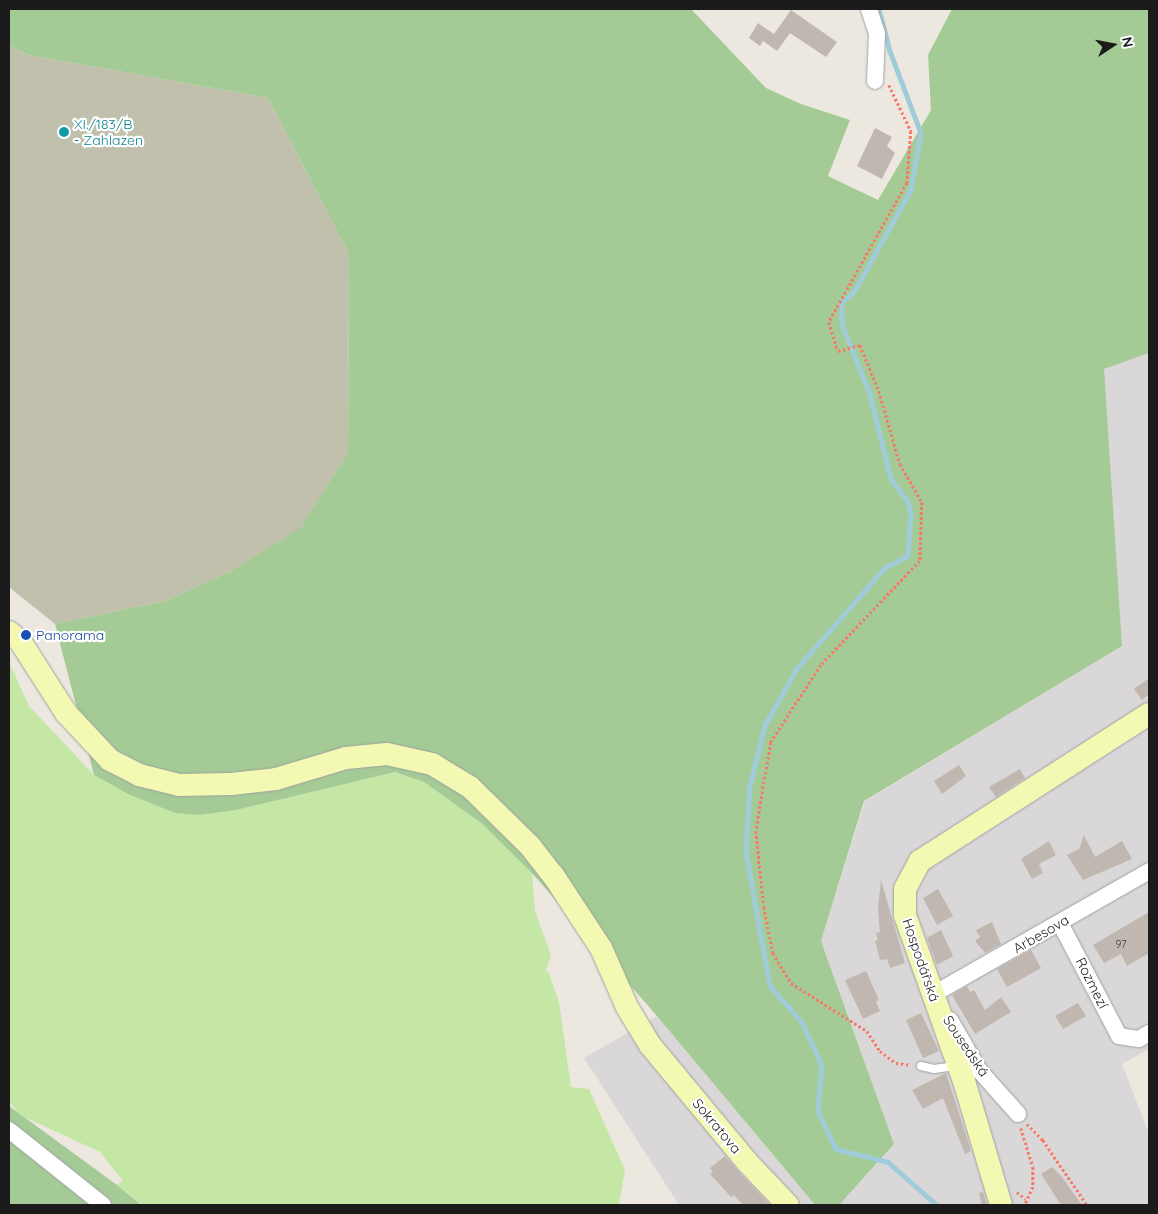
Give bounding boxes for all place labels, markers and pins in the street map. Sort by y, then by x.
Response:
place label: XI./183/B - Zahlazen [74,116,143,148]
marker: XI./183/B - Zahlazen [58,126,70,138]
place label: Panorama [36,627,104,643]
marker: Panorama [20,629,32,641]

